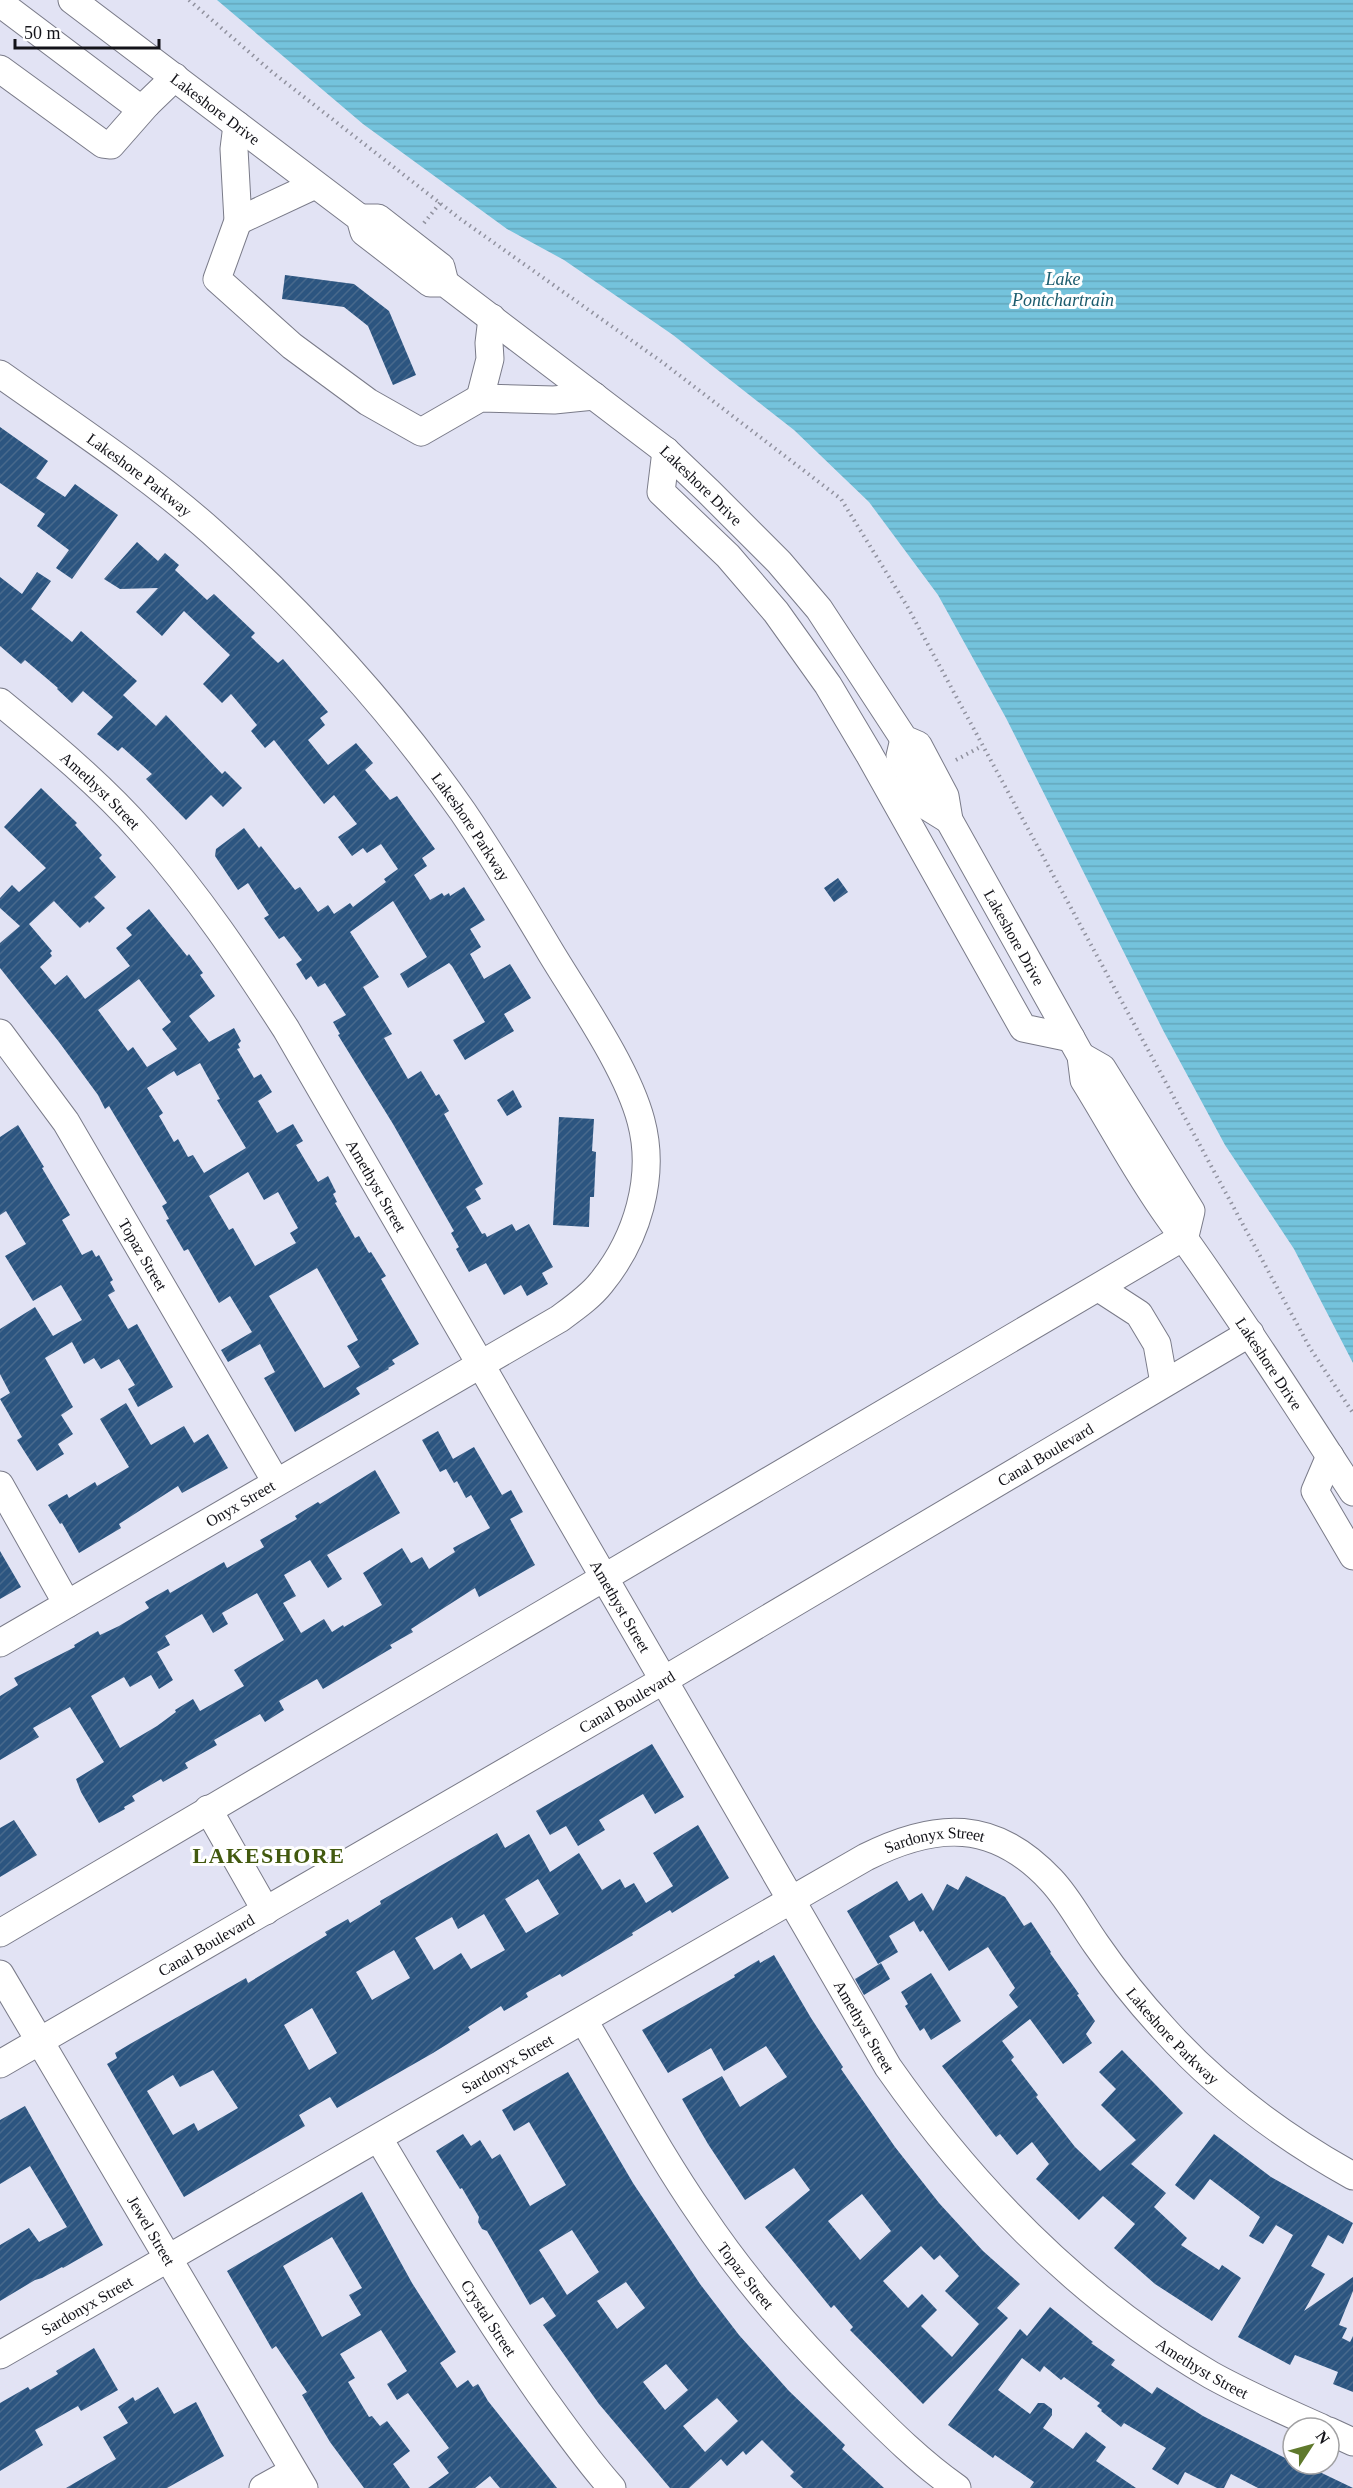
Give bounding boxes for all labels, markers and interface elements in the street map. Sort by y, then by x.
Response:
scale bar [15,12,159,50]
text: 50 m [24,23,61,43]
street label: Lakeshore Drive [167,70,263,148]
water label: Lake Pontchartrain [1011,269,1114,310]
street label: Lakeshore Parkway [84,430,195,521]
street label: Lakeshore Drive [657,442,745,529]
street label: Amethyst Street [57,749,144,833]
street label: Lakeshore Parkway [428,769,513,884]
street label: Lakeshore Drive [981,887,1048,989]
street label: Amethyst Street [343,1137,410,1235]
street label: Topaz Street [115,1216,171,1294]
street label: Lakeshore Drive [1232,1314,1306,1413]
street label: Canal Boulevard [995,1420,1096,1490]
street label: Onyx Street [203,1477,279,1531]
street label: Amethyst Street [587,1557,654,1656]
street label: Canal Boulevard [576,1668,678,1736]
street label: Sardonyx Street [882,1824,987,1857]
district label: LAKESHORE [193,1843,345,1868]
street label: Canal Boulevard [155,1911,257,1980]
street label: Amethyst Street [831,1978,898,2077]
street label: Lakeshore Parkway [1123,1984,1222,2089]
street label: Sardonyx Street [459,2031,557,2097]
street label: Jewel Street [124,2193,179,2269]
street label: Topaz Street [714,2239,777,2313]
street label: Sardonyx Street [38,2272,136,2339]
street label: Crystal Street [458,2277,520,2360]
street label: Amethyst Street [1153,2335,1251,2402]
north arrow [1281,2416,1341,2476]
text: N [1312,2428,1333,2448]

